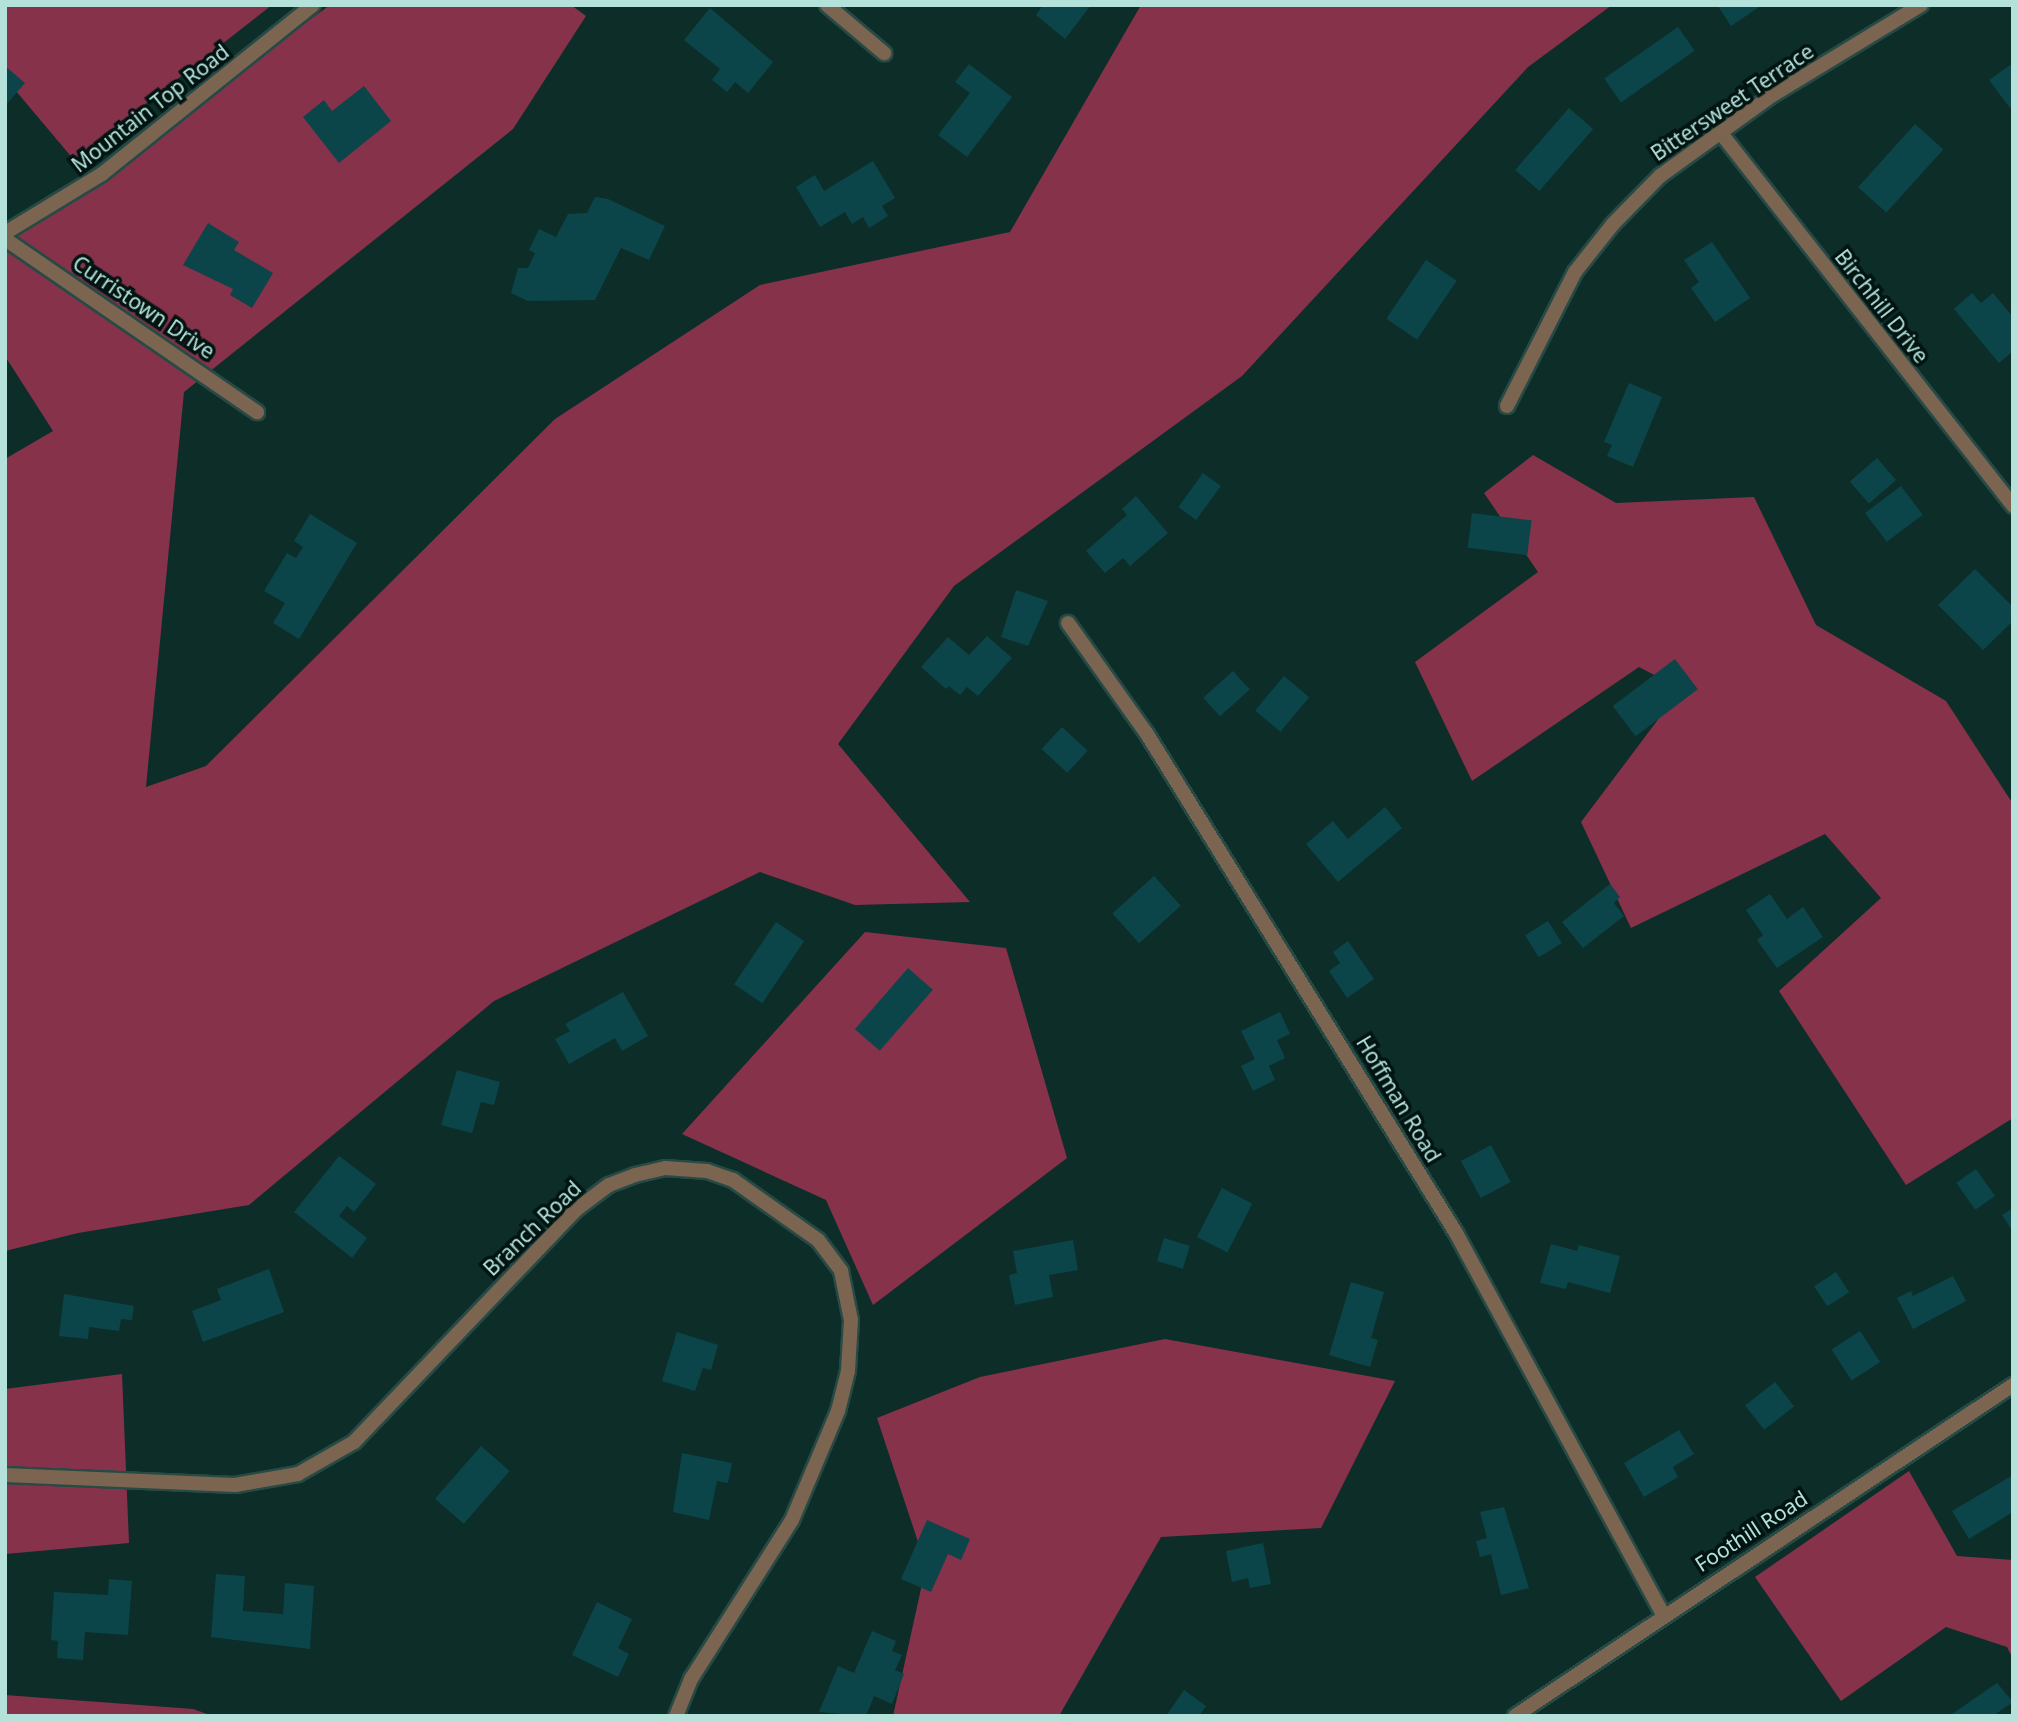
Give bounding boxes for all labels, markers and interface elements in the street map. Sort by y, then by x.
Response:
street label: Bittersweet Terrace [1646,38,1818,166]
street label: Mountain Top Road [66,39,234,177]
street label: Birchhill Drive [1830,244,1934,368]
street label: Curristown Drive [68,250,220,364]
street label: Hoffman Road [1351,1031,1447,1167]
street label: Branch Road [478,1175,586,1281]
street label: Foothill Road [1690,1485,1812,1577]

